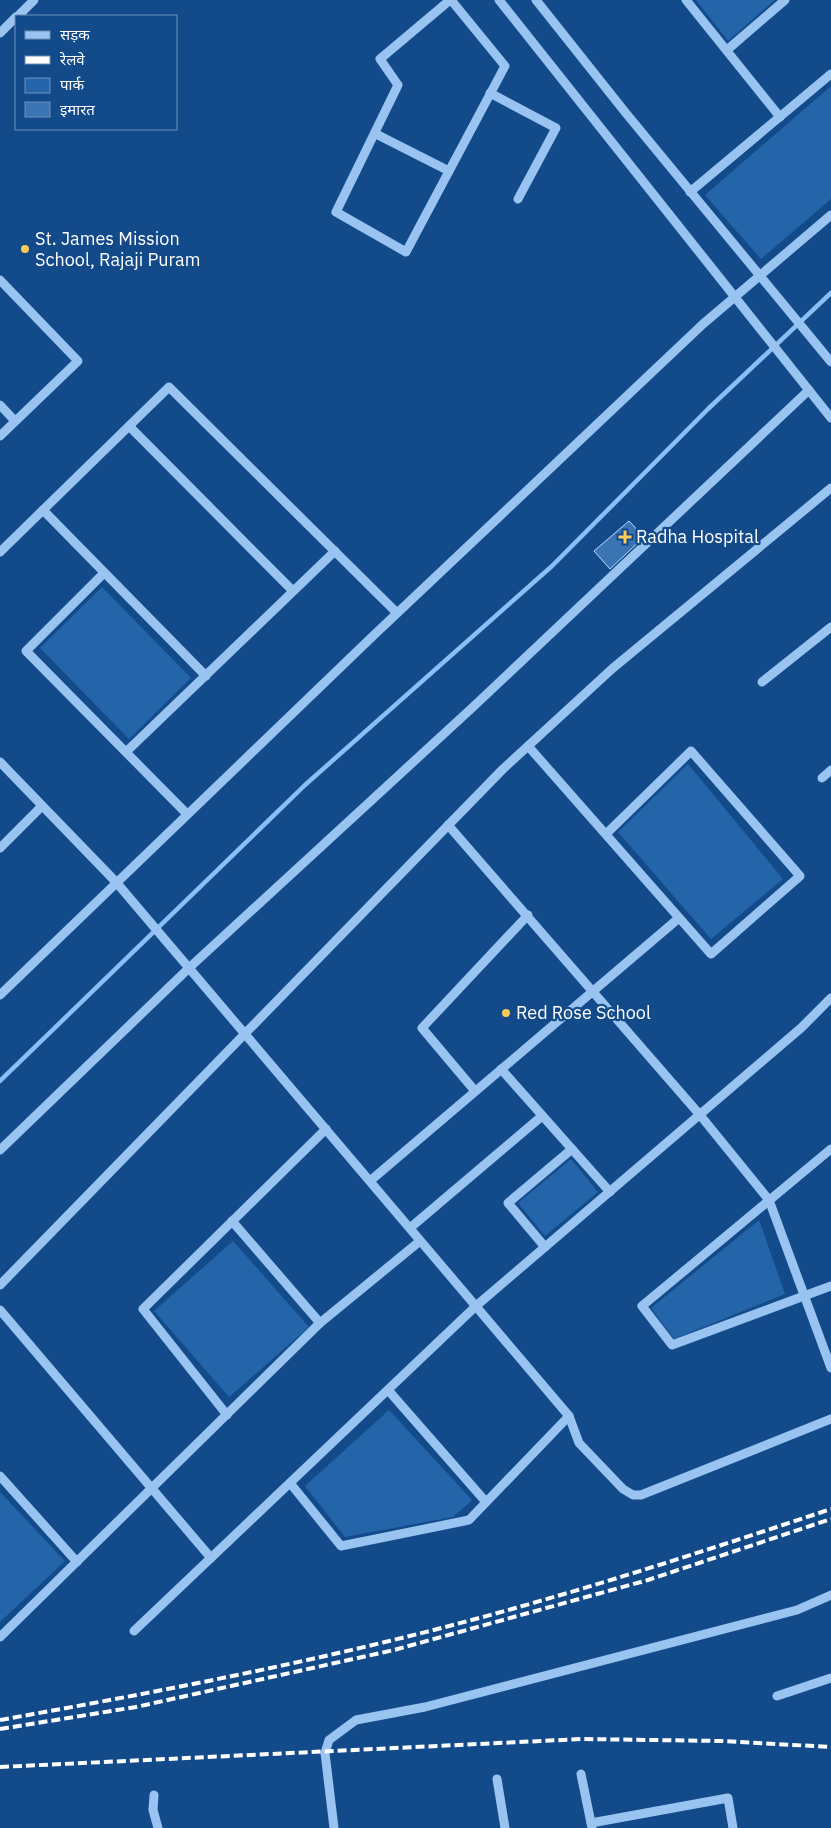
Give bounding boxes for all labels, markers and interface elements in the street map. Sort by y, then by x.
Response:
legend [15,15,178,130]
text: सड़क [60,25,90,44]
text: रेलवे [59,50,85,69]
text: पार्क [60,75,84,94]
text: इमारत [60,100,95,119]
place label: St. James Mission School, Rajaji Puram [35,227,200,271]
marker: St. James Mission School, Rajaji Puram [19,243,31,255]
place label: Radha Hospital [636,525,759,548]
marker: Radha Hospital [618,530,632,544]
place label: Red Rose School [516,1001,651,1024]
marker: Red Rose School [500,1007,512,1019]

